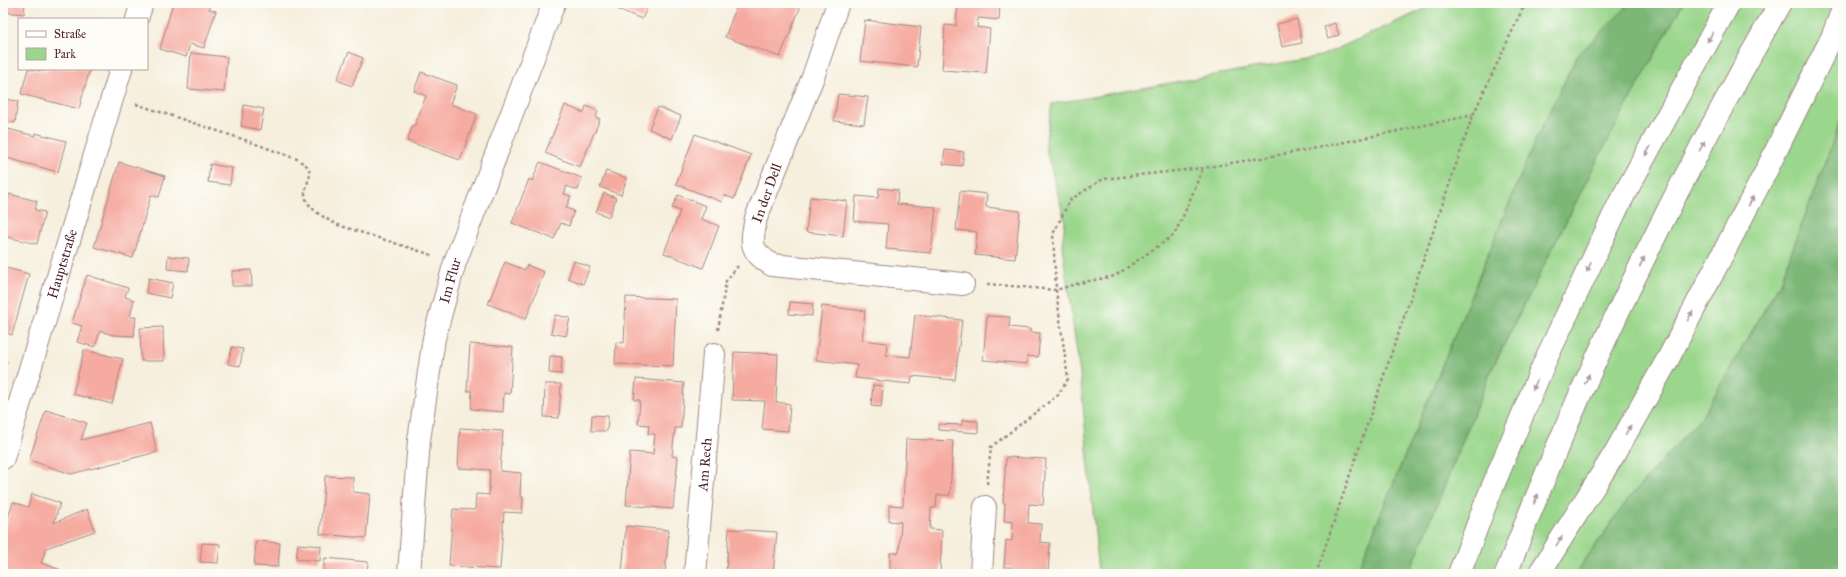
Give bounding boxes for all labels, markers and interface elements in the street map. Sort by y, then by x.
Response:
legend [18,18,148,70]
text: Straße [54,27,86,41]
one-way arrow [1706,31,1713,43]
text: Park [54,47,76,61]
one-way arrow [1698,140,1705,152]
one-way arrow [1644,145,1651,157]
street label: In der Dell [748,161,786,225]
one-way arrow [1747,195,1754,207]
street label: Hauptstraße [43,227,81,301]
street label: Im Flur [435,255,465,305]
one-way arrow [1639,256,1645,267]
one-way arrow [1586,261,1592,273]
one-way arrow [1687,310,1694,322]
one-way arrow [1584,373,1590,385]
one-way arrow [1531,380,1537,392]
one-way arrow [1624,424,1631,436]
street label: Am Rech [694,437,715,493]
one-way arrow [1533,492,1539,504]
one-way arrow [1556,535,1563,547]

